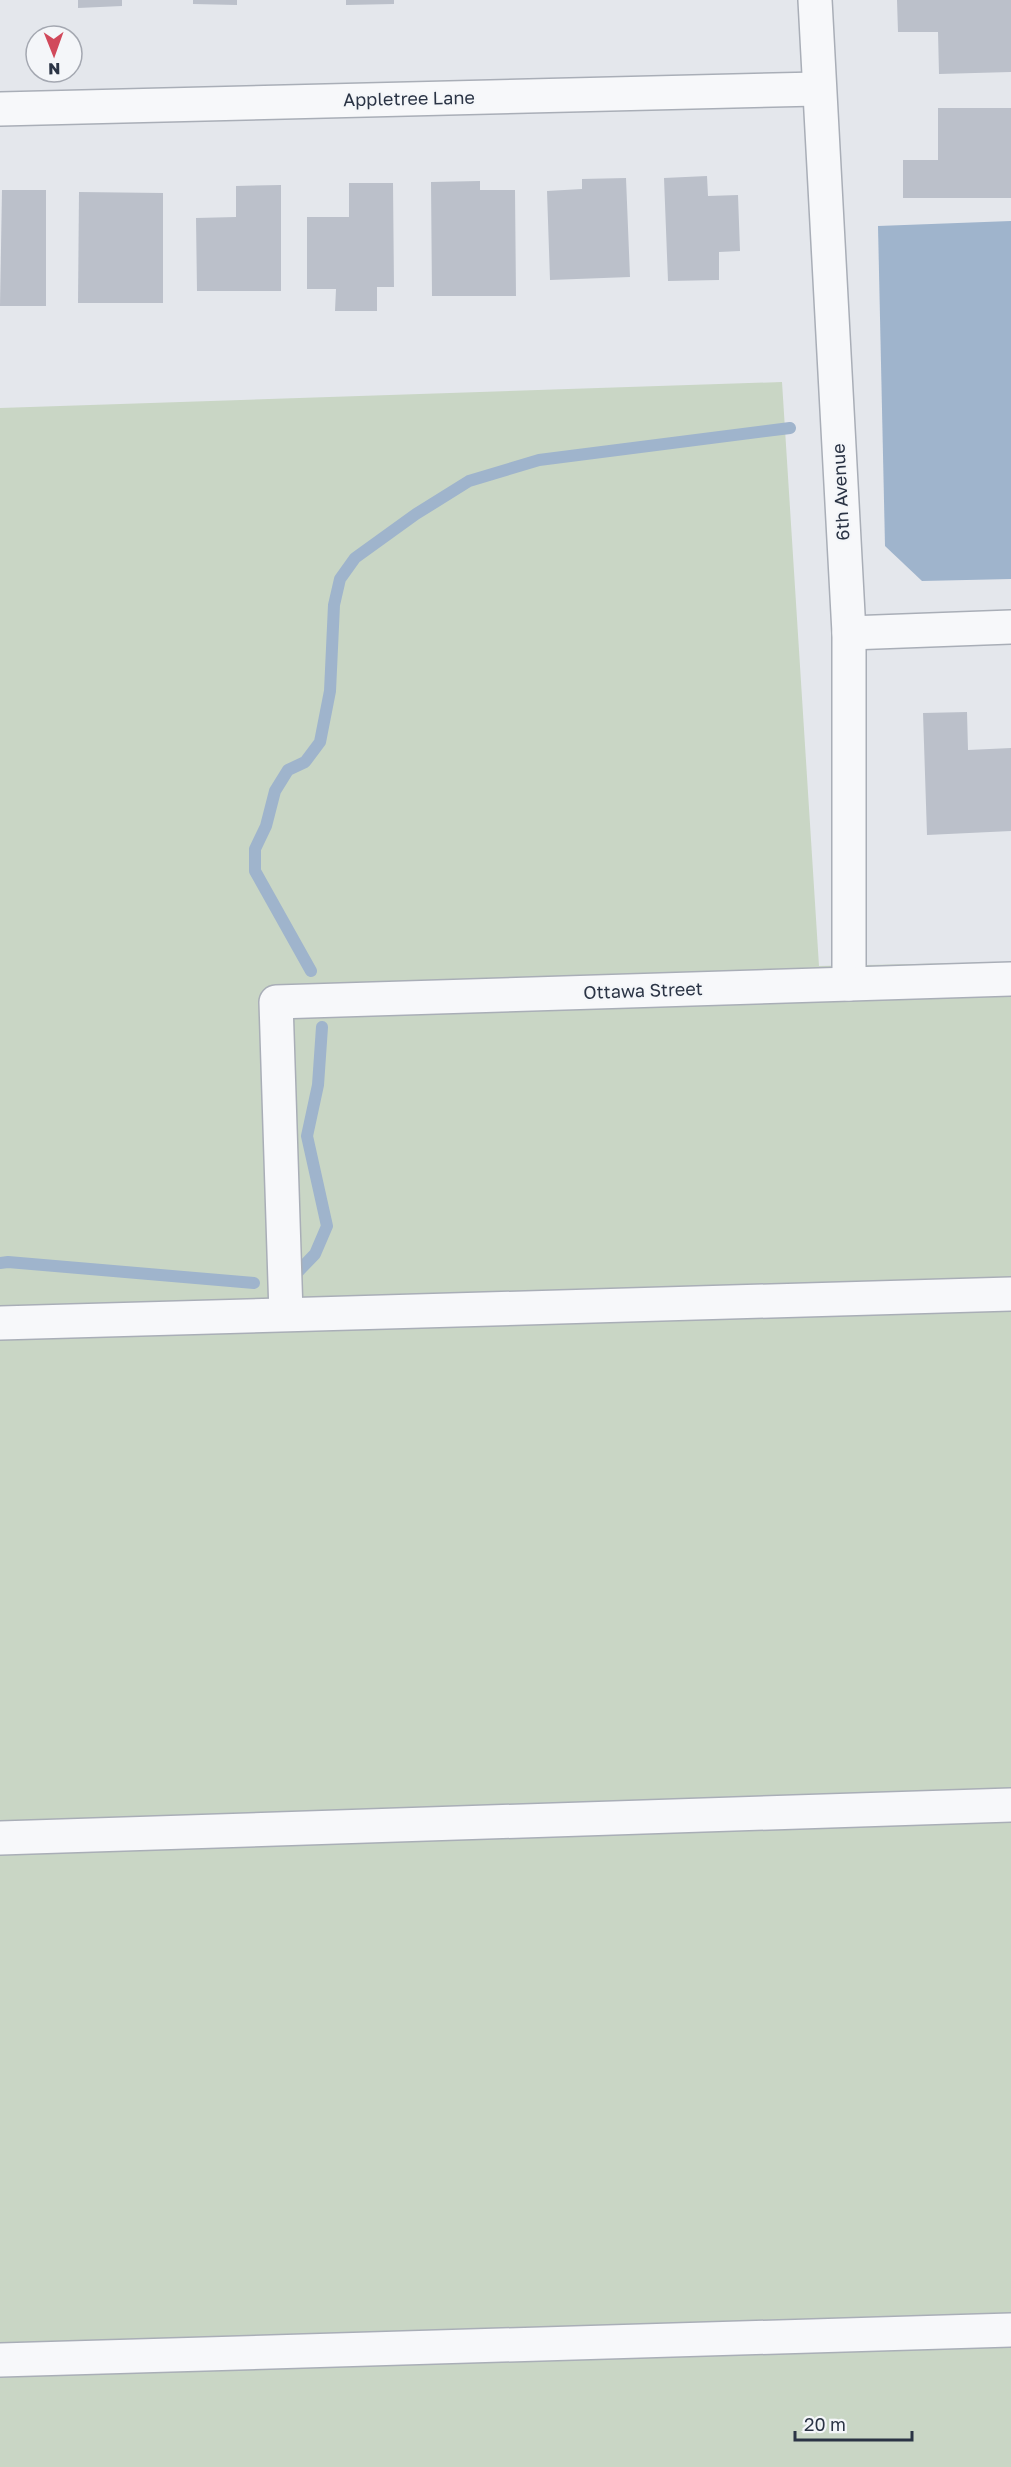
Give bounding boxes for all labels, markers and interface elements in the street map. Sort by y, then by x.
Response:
north arrow [24,24,84,84]
text: N [48,59,61,79]
street label: Appletree Lane [343,86,475,110]
street label: 6th Avenue [826,443,854,541]
street label: Ottawa Street [583,977,703,1003]
scale bar [795,2404,912,2442]
text: 20 m [804,2413,846,2435]

